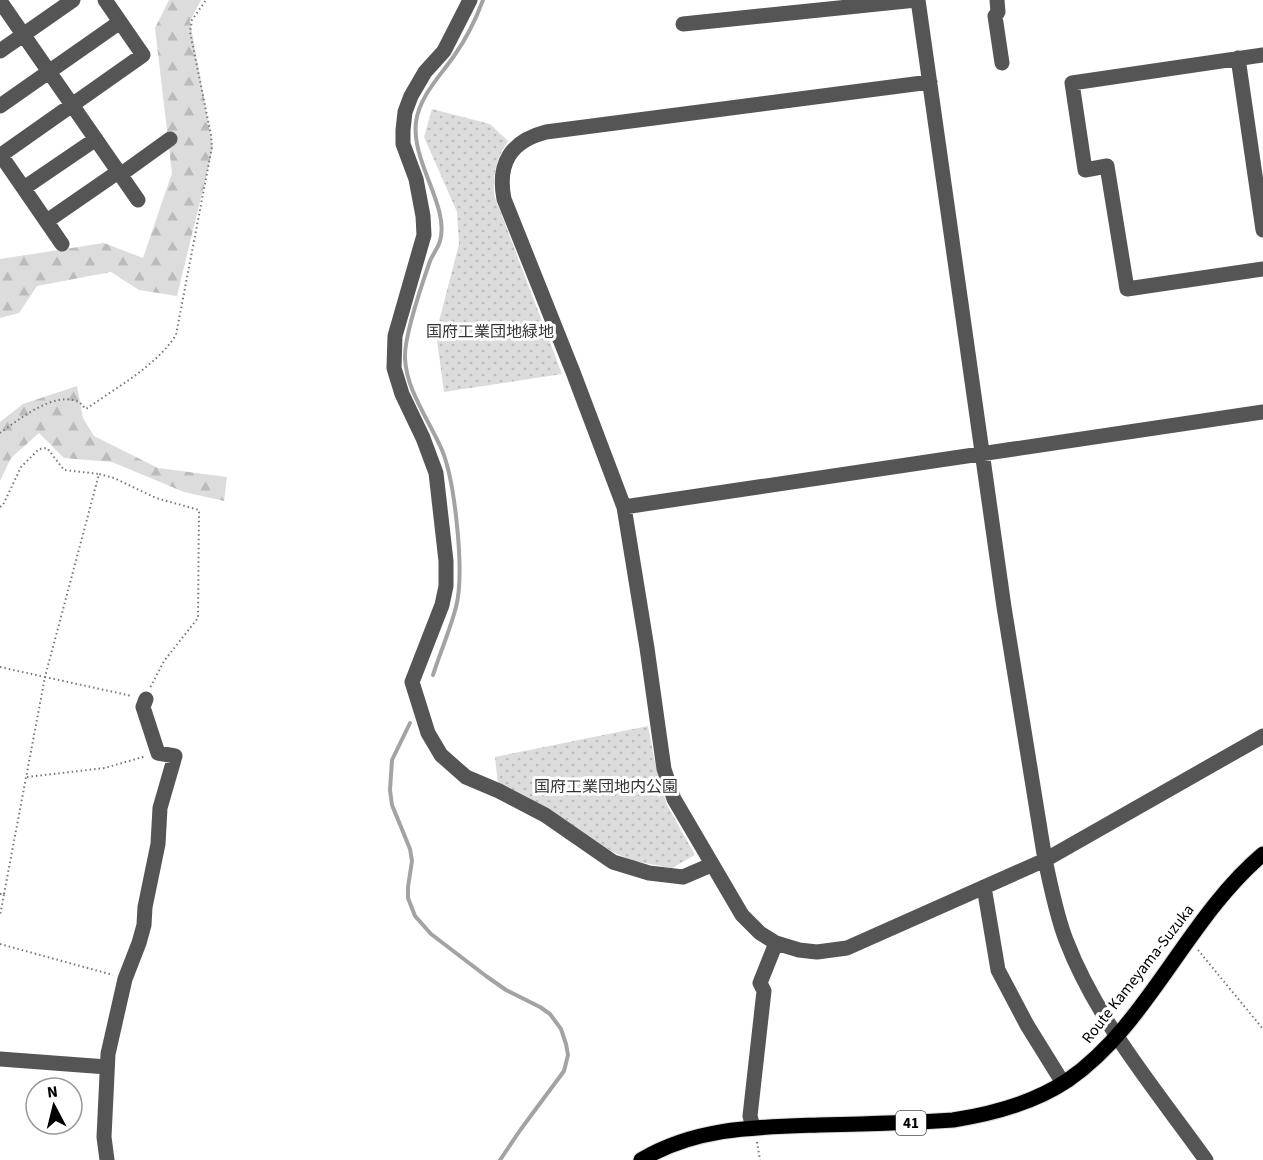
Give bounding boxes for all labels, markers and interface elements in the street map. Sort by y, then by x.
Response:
park label: 国府工業団地緑地 [426,321,554,343]
park label: 国府工業団地内公園 [534,776,678,798]
street label: Route Kameyama-Suzuka [1077,900,1199,1048]
north arrow [24,1076,84,1136]
text: N [46,1081,59,1104]
road number: 41 [896,1111,926,1135]

